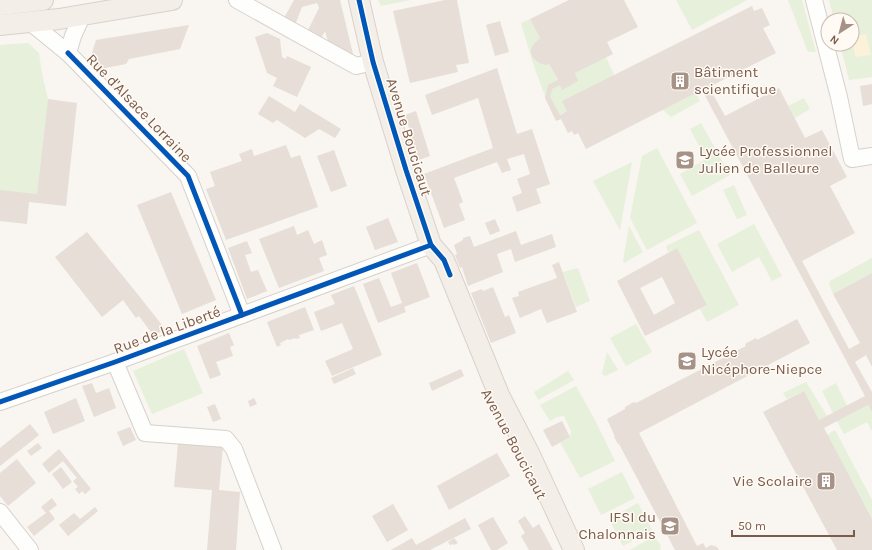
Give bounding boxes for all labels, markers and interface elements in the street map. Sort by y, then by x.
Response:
north arrow [820,12,860,52]
text: N [827,32,841,47]
street label: Rue d'Alsace Lorraine [83,50,195,166]
place label: Bâtiment scientifique [694,63,776,98]
building icon: Bâtiment scientifique [669,70,691,92]
street label: Avenue Boucicaut [382,76,436,199]
place label: Lycée Professionnel Julien de Balleure [699,142,832,177]
school or university icon: Lycée Professionnel Julien de Balleure [674,149,696,171]
street label: Rue de la Liberté [111,302,223,358]
place label: Lycée Nicéphore-Niepce [701,343,822,378]
school or university icon: Lycée Nicéphore-Niepce [676,350,698,372]
street label: Avenue Boucicaut [477,386,551,503]
building icon: Vie Scolaire [815,470,837,492]
place label: Vie Scolaire [733,472,812,490]
place label: IFSI du Chalonnais [578,508,656,543]
scale bar [732,512,854,538]
school or university icon: IFSI du Chalonnais [659,515,681,537]
text: 50 m [738,519,766,533]

